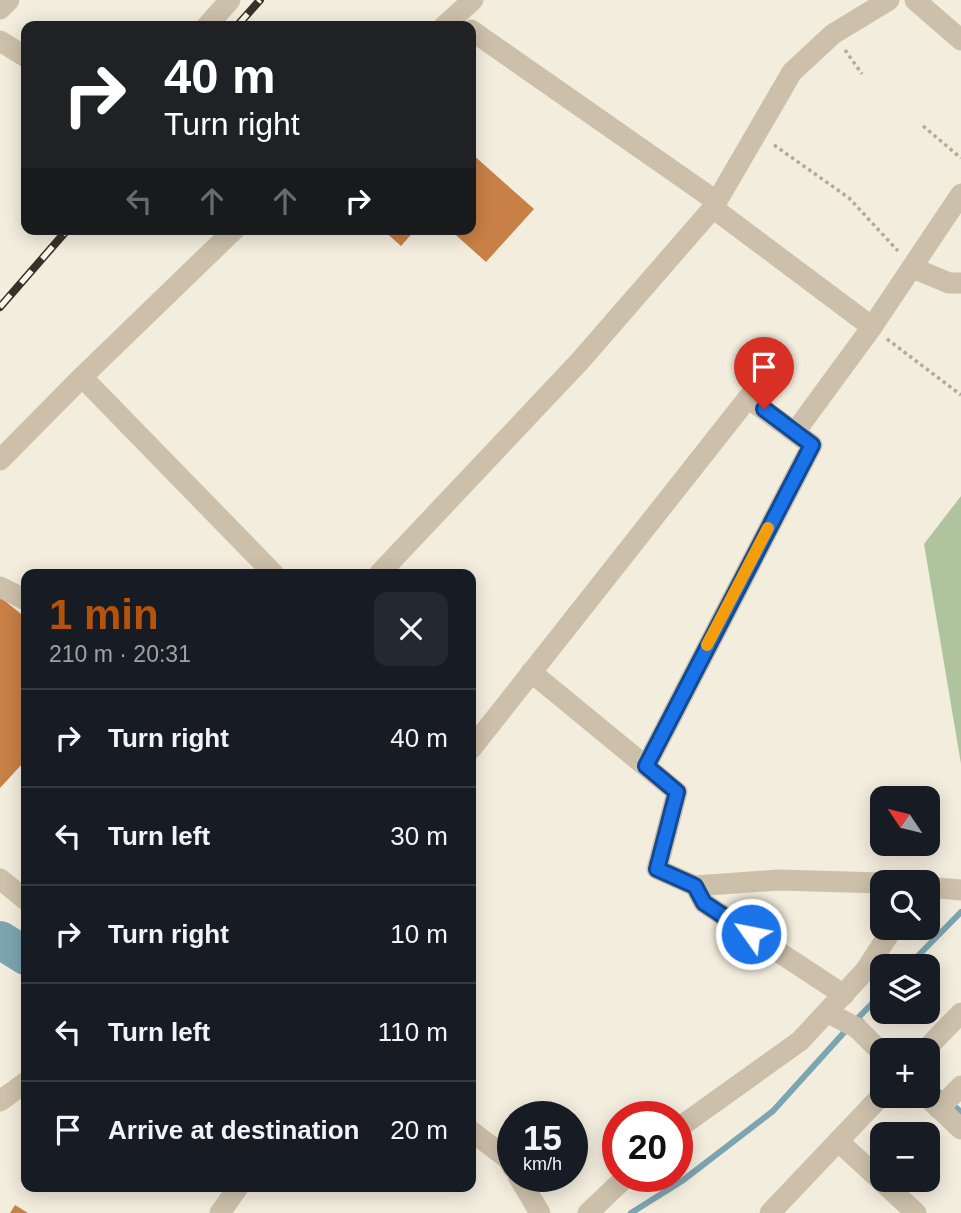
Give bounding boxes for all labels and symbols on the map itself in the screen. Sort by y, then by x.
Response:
pin [734,337,794,409]
north arrow [870,786,940,856]
position arrow [714,897,788,971]
speed limit sign: 20 [602,1101,693,1192]

